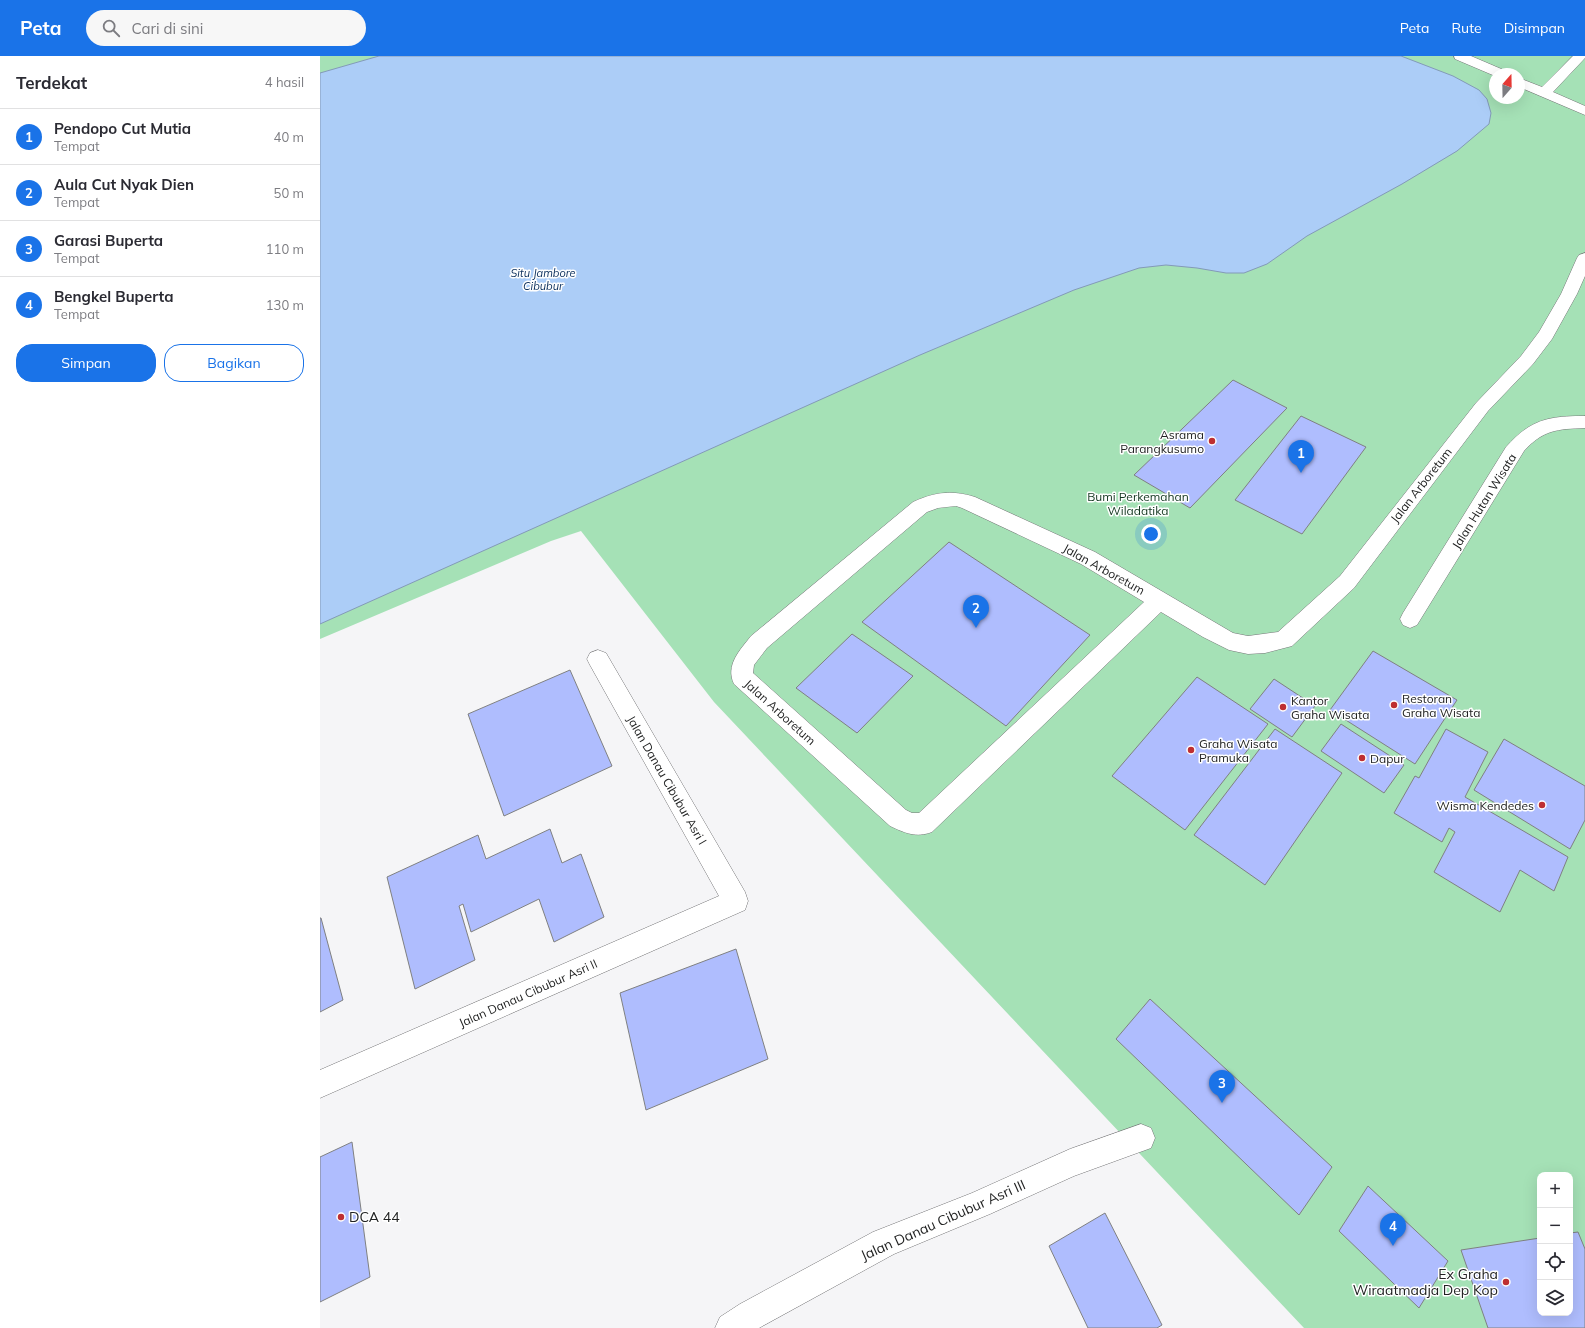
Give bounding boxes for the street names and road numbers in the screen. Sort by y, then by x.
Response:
street label: Jalan Arboretum [1387,445,1455,525]
street label: Jalan Hutan Wisata [1449,450,1519,552]
street label: Jalan Arboretum [1061,540,1147,598]
street label: Jalan Arboretum [741,676,819,748]
street label: Jalan Danau Cibubur Asri I [624,713,710,847]
street label: Jalan Danau Cibubur Asri II [456,956,600,1030]
street label: Jalan Danau Cibubur Asri III [858,1175,1028,1265]

